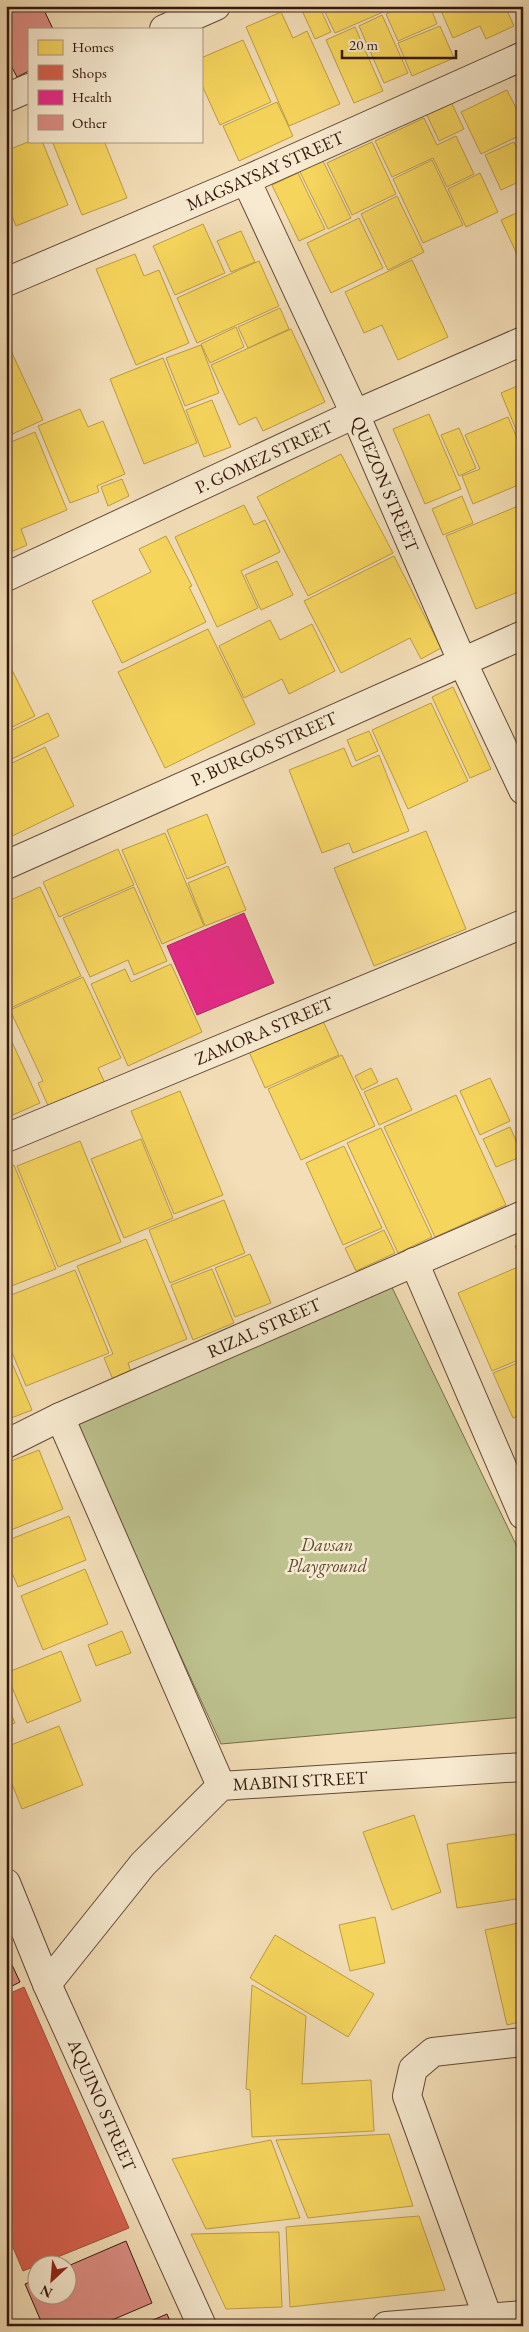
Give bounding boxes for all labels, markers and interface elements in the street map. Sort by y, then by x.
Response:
legend [28,28,202,142]
scale bar [342,28,455,60]
text: 20 m [349,35,378,54]
text: Homes [72,37,114,56]
text: Shops [72,63,107,82]
text: Health [72,87,112,106]
text: Other [72,113,107,132]
street label: MAGSAYSAY STREET [182,125,348,216]
street label: QUEZON STREET [346,412,425,556]
street label: P. GOMEZ STREET [191,414,337,499]
street label: P. BURGOS STREET [187,706,341,791]
street label: ZAMORA STREET [191,991,338,1070]
street label: RIZAL STREET [203,1292,325,1363]
park label: Davsan Playground [287,1533,368,1578]
street label: MABINI STREET [232,1765,369,1796]
street label: AQUINO STREET [63,2034,142,2175]
north arrow [28,2254,78,2304]
text: N [37,2281,55,2302]

